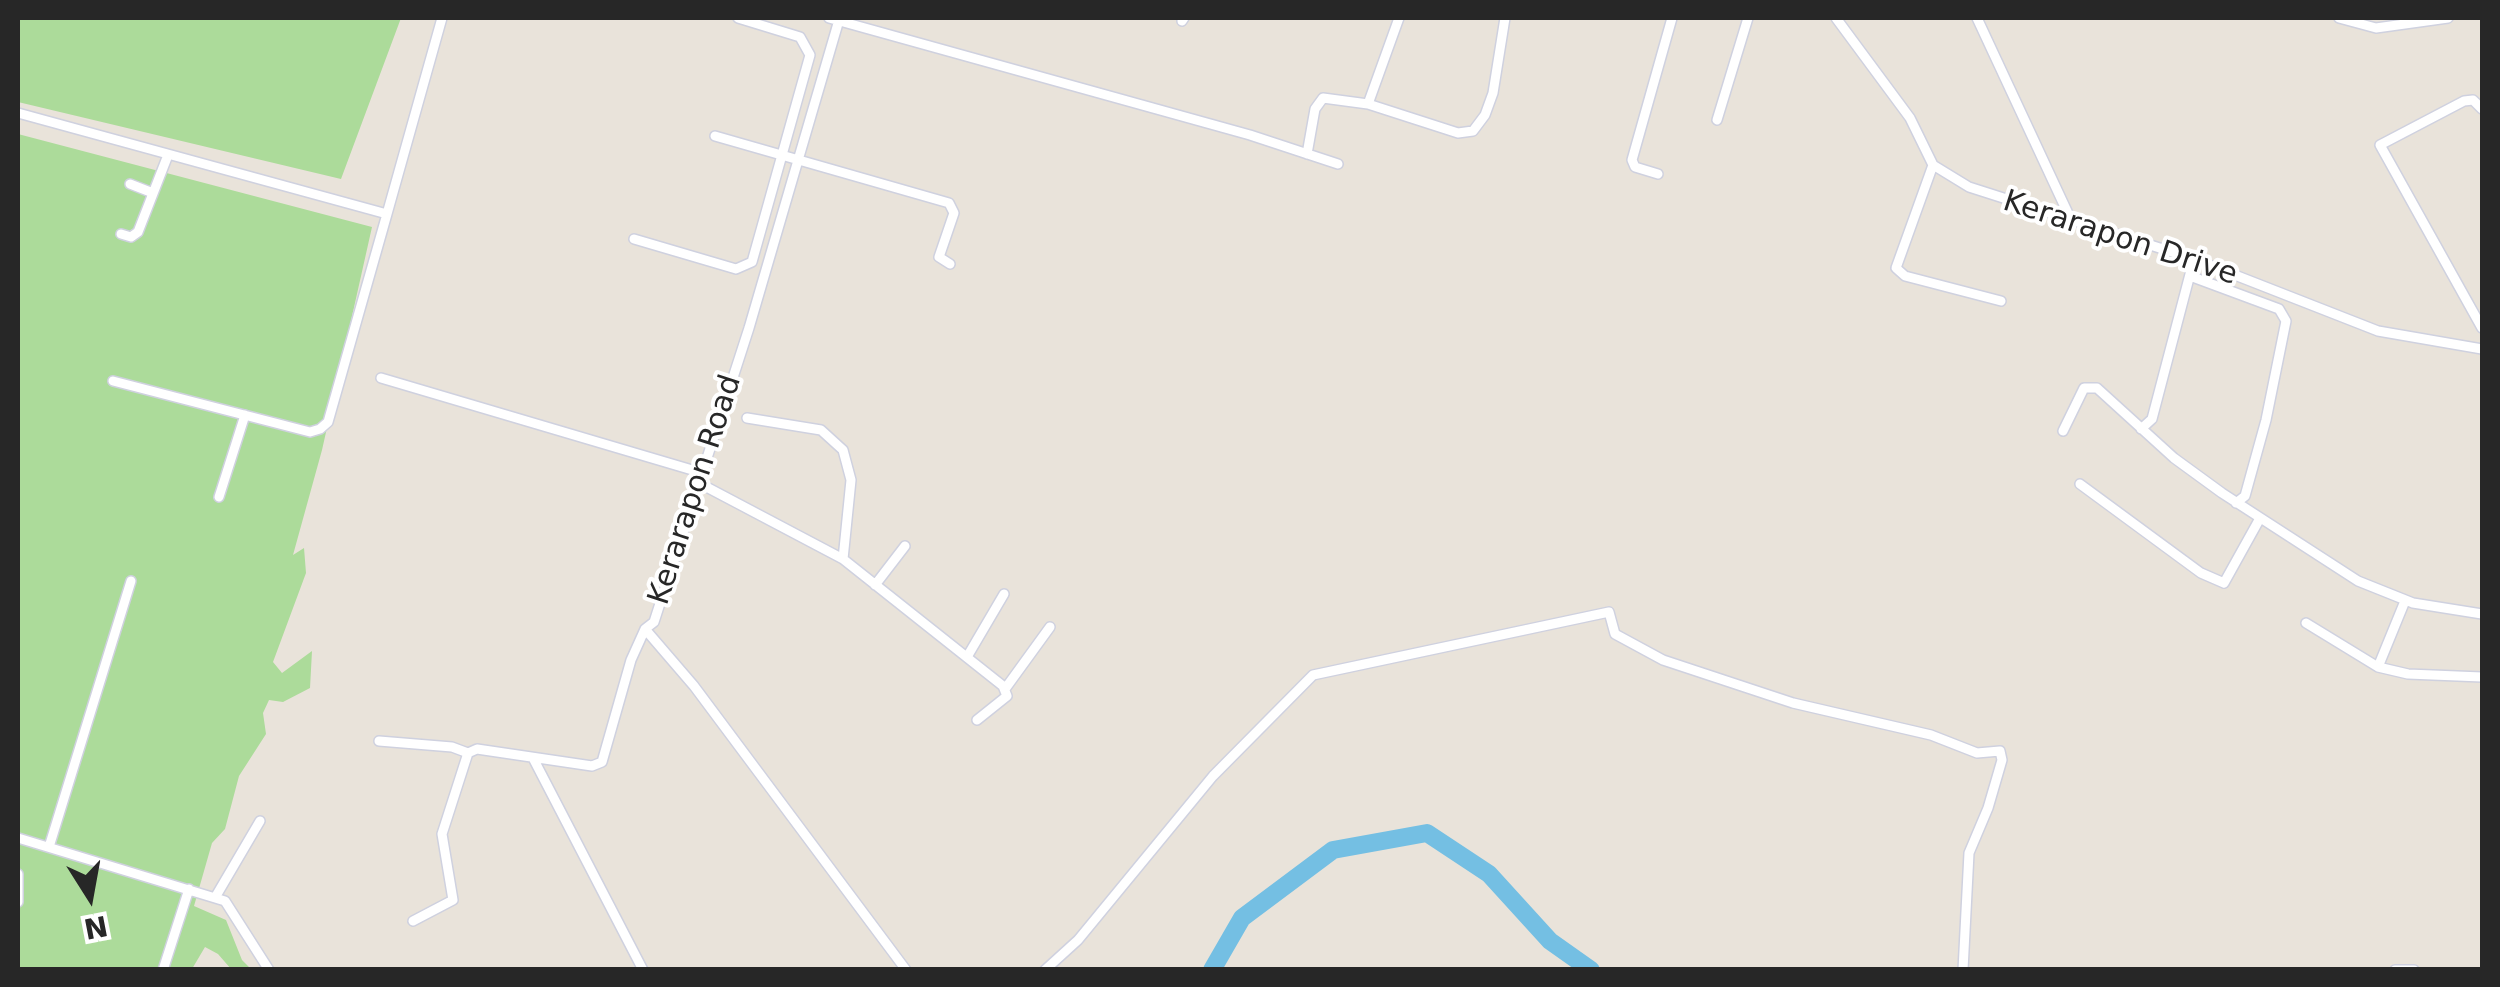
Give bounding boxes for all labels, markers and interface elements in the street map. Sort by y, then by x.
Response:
street label: Kerarapon Drive [1998,184,2242,294]
street label: Kerarapon Road [642,371,750,609]
north arrow [40,847,140,947]
text: N [81,909,110,945]

